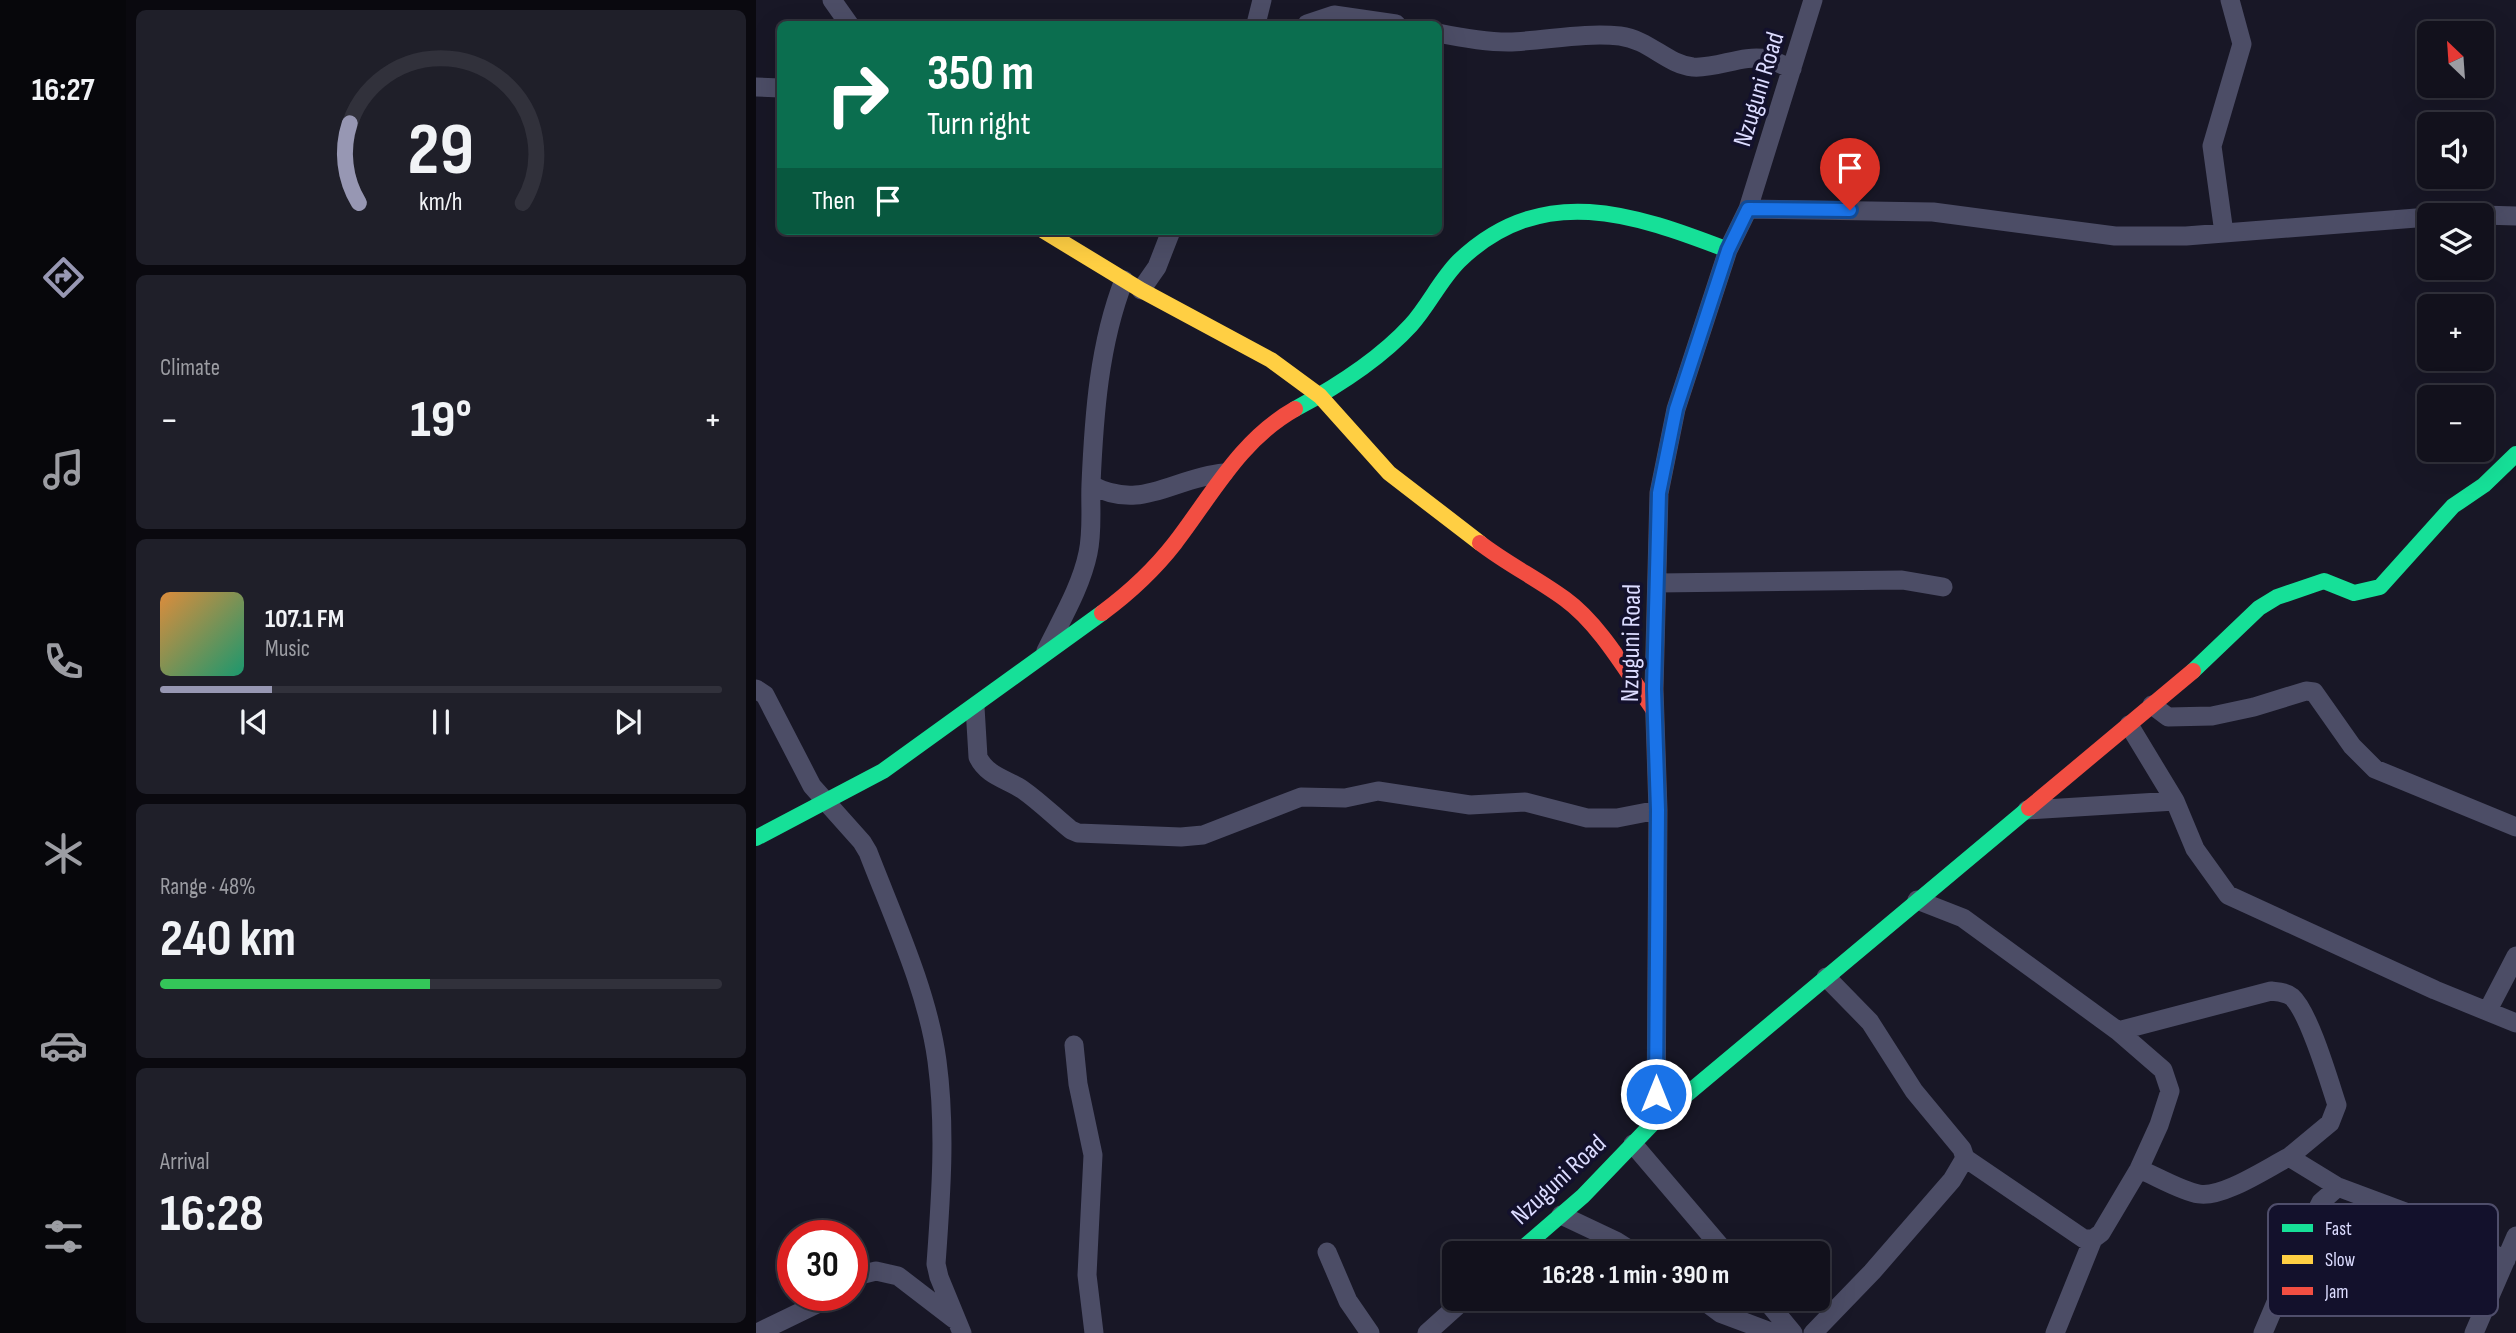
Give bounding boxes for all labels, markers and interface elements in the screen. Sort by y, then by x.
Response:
north arrow [2417,21,2494,98]
map controls [2417,21,2494,462]
street label: Nzuguni Road [1727,28,1792,150]
text: 350 m [927,45,1034,104]
icon: right [812,49,903,140]
text: 16:27 [32,71,94,110]
text: Turn right [927,105,1031,144]
text: 29 [408,108,474,196]
button: sound [2417,112,2494,189]
pin [1820,138,1880,210]
icon: arrive [1831,149,1869,187]
icon: arrive [869,182,907,220]
text: Then [812,186,855,217]
text: km/h [419,187,463,218]
button: layers [2417,203,2494,280]
icon: directions [39,253,88,302]
button: + [2417,294,2494,371]
text: Climate [160,354,220,382]
button: − [2417,385,2494,462]
text: 19° [410,389,472,452]
text: − [160,398,179,443]
text: + [703,398,722,443]
icon: music [39,445,88,494]
street label: Nzuguni Road [1615,584,1648,702]
text: 107.1 FM [265,604,344,635]
text: Music [265,635,310,663]
icon: phone [39,637,88,686]
icon: previous [235,703,273,741]
icon: pause [422,703,460,741]
icon: next [609,703,647,741]
icon: climate [39,829,88,878]
text: Range · 48% [160,873,256,901]
text: 240 km [160,908,296,971]
icon: car [39,1021,88,1070]
position arrow [1619,1057,1693,1131]
street label: Nzuguni Road [1505,1128,1613,1232]
text: Arrival [160,1148,209,1176]
text: 16:28 [160,1183,264,1246]
legend [2268,1204,2498,1316]
icon: filters [39,1212,88,1261]
text: Fast [2325,1218,2352,1241]
speed limit sign: 30 [777,1220,868,1311]
text: Slow [2325,1249,2355,1272]
text: 16:28 · 1 min · 390 m [1543,1260,1729,1291]
text: Jam [2324,1281,2348,1304]

